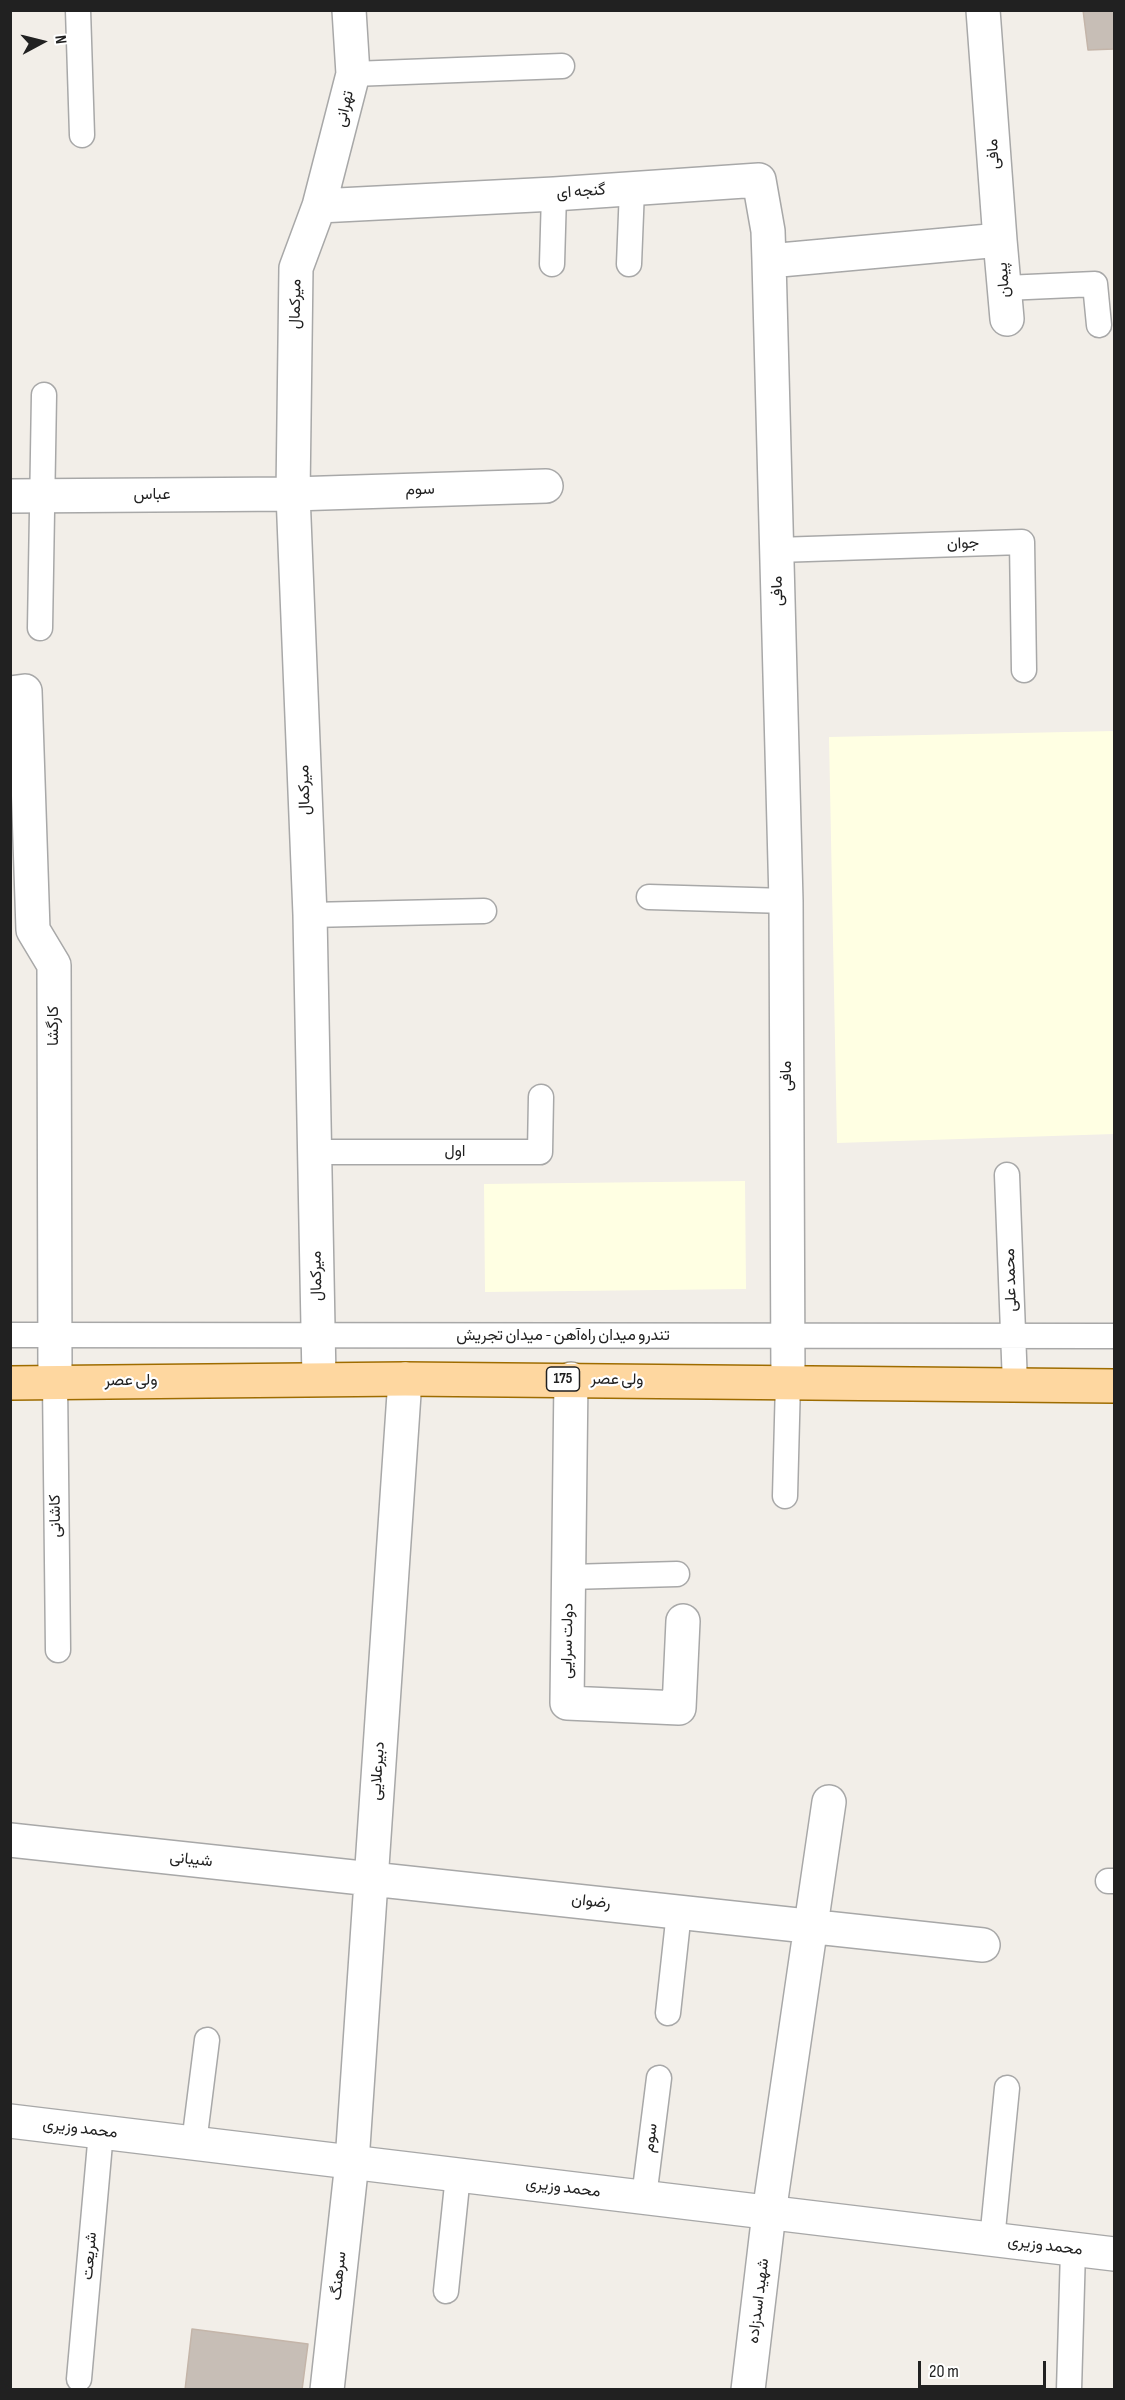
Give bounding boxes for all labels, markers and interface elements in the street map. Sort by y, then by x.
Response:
north arrow [12,12,72,72]
text: N [50,34,70,45]
street label: تهرانی [332,89,358,129]
street label: مافی [983,138,1005,170]
street label: گنجه ای [556,181,606,203]
street label: پیمان [993,261,1015,299]
street label: میرکمال [286,279,306,329]
street label: سوم [405,480,435,500]
street label: عباس [134,485,170,505]
street label: جوان [946,534,980,554]
street label: مافی [768,575,788,607]
street label: میرکمال [295,765,315,815]
street label: کارگشا [44,1006,64,1046]
street label: مافی [777,1061,797,1091]
street label: اول [444,1142,466,1162]
street label: محمد علی [1000,1248,1022,1312]
street label: میرکمال [307,1251,327,1301]
street label: تندرو میدان راه‌آهن - میدان تجریش [456,1326,670,1346]
road number: 175 [546,1367,580,1391]
street label: ولی عصر [590,1370,644,1390]
street label: ولی عصر [104,1371,158,1391]
street label: کاشانی [46,1494,66,1538]
street label: دولت سرایی [558,1603,578,1679]
street label: دبیرعلایی [366,1741,390,1801]
street label: شیبانی [169,1848,213,1872]
street label: رضوان [570,1890,612,1914]
street label: محمد وزیری [41,2115,119,2143]
street label: سوم [640,2122,662,2154]
street label: محمد وزیری [524,2174,602,2202]
street label: شریعت [78,2231,102,2281]
street label: محمد وزیری [1006,2232,1084,2260]
street label: سرهنگ [327,2251,351,2301]
street label: شهید اسدزاده [744,2257,774,2345]
scale bar [921,2349,1048,2387]
text: 20 m [929,2361,959,2382]

